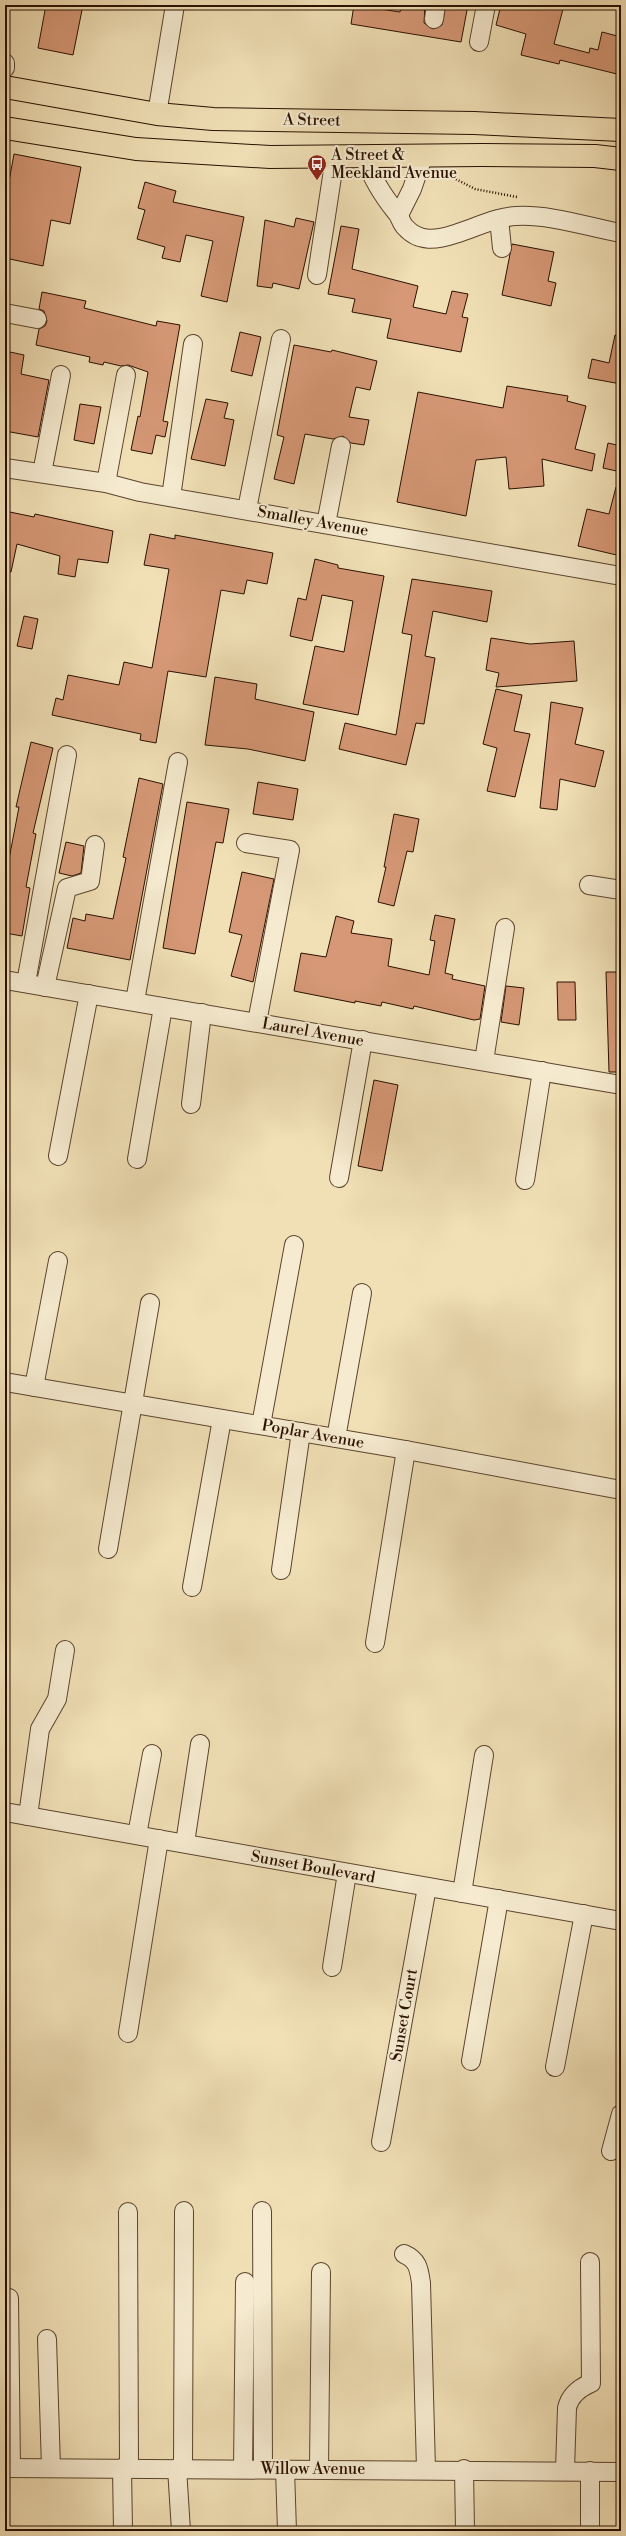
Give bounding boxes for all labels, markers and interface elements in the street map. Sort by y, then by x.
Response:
street label: A Street [282,109,341,131]
place label: A Street & Meekland Avenue [330,145,457,183]
bus stop icon: A Street & Meekland Avenue [306,153,328,181]
street label: Smalley Avenue [256,501,370,541]
street label: Laurel Avenue [260,1013,366,1051]
street label: Poplar Avenue [260,1415,366,1453]
street label: Sunset Boulevard [249,1846,377,1888]
street label: Sunset Court [386,1967,422,2063]
street label: Willow Avenue [260,2459,365,2479]

